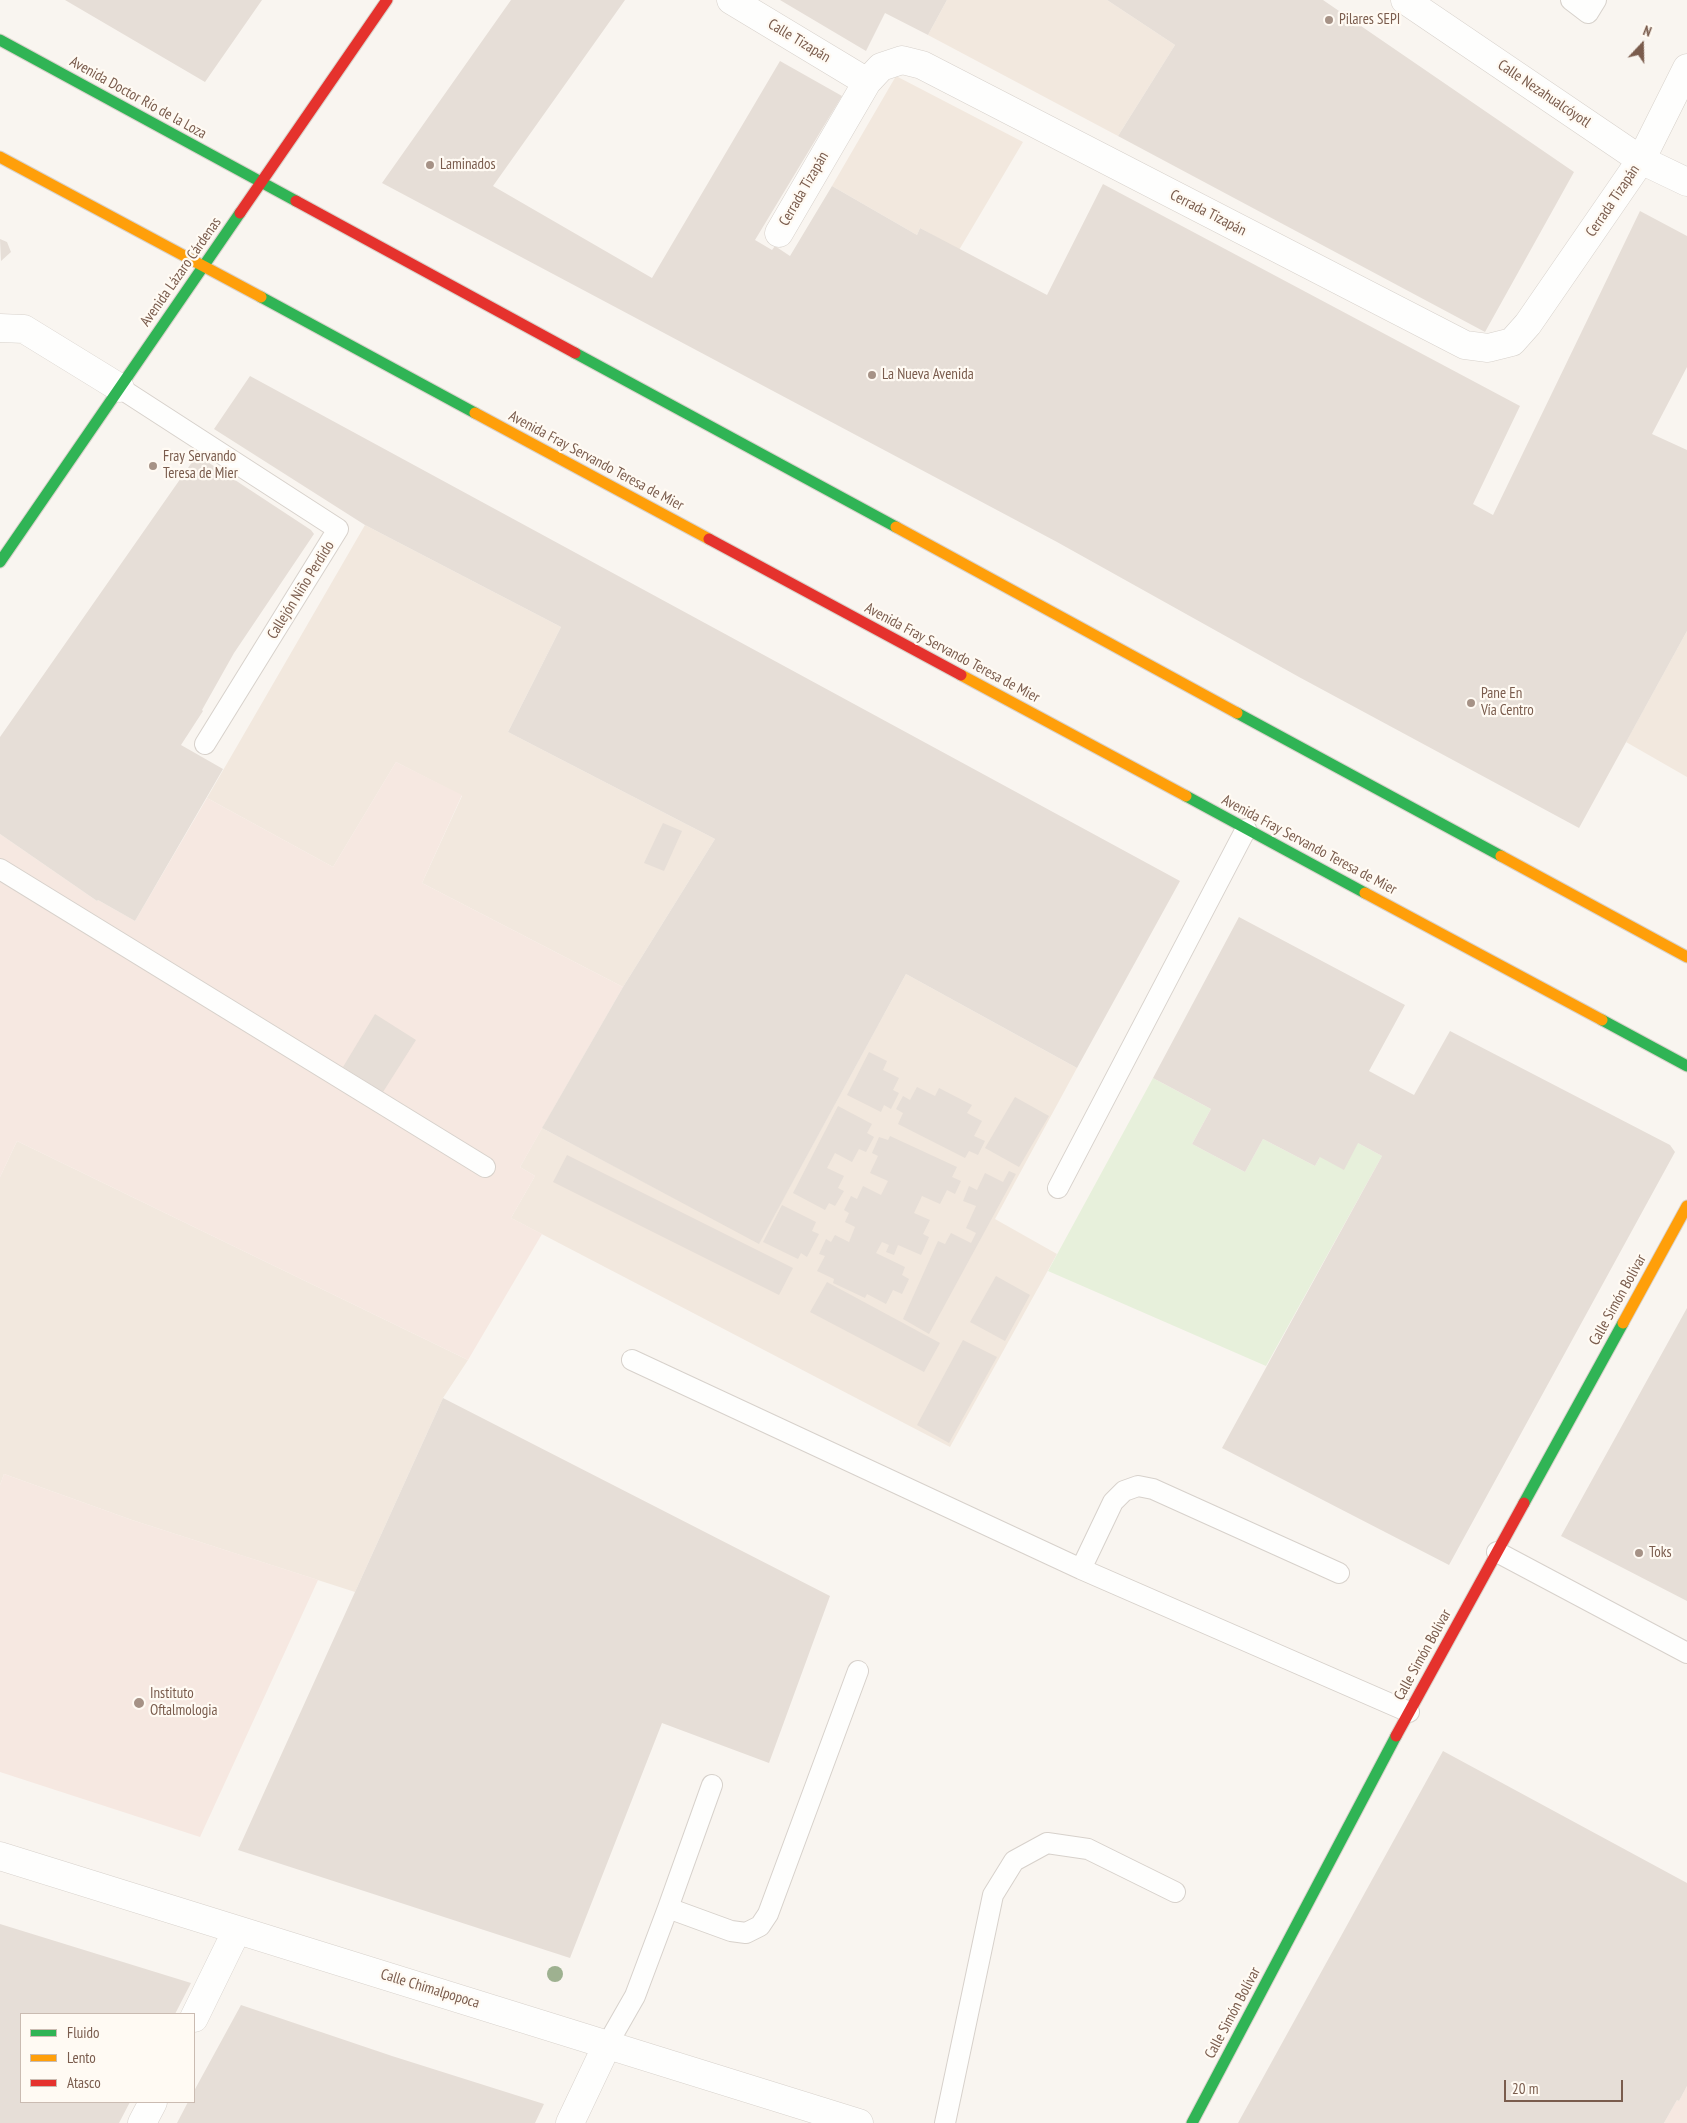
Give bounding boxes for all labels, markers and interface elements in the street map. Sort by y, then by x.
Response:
place label: Pilares SEPI [1339,11,1400,29]
marker: Pilares SEPI [1323,14,1335,26]
street label: Calle Tizapán [765,15,833,67]
north arrow [1617,20,1667,70]
text: N [1641,21,1654,41]
street label: Avenida Doctor Río de la Loza [66,53,210,143]
street label: Calle Nezahualcóyotl [1494,56,1594,132]
street label: Cerrada Tizapán [775,149,833,229]
place label: Laminados [440,156,496,174]
marker: Laminados [424,159,436,171]
street label: Cerrada Tizapán [1582,162,1644,240]
street label: Cerrada Tizapán [1167,186,1249,240]
street label: Avenida Lázaro Cárdenas [137,214,225,330]
place label: La Nueva Avenida [882,366,974,384]
marker: La Nueva Avenida [866,369,878,381]
street label: Avenida Fray Servando Teresa de Mier [505,407,687,515]
place label: Fray Servando Teresa de Mier [163,448,238,483]
marker: Fray Servando Teresa de Mier [147,460,159,472]
street label: Callejón Niño Perdido [264,538,338,642]
street label: Avenida Fray Servando Teresa de Mier [861,599,1043,707]
place label: Pane En Vía Centro [1481,685,1534,720]
marker: Pane En Vía Centro [1465,697,1477,709]
street label: Avenida Fray Servando Teresa de Mier [1218,791,1400,899]
street label: Calle Simón Bolívar [1586,1251,1650,1349]
place label: Toks [1649,1544,1672,1562]
marker: Toks [1633,1547,1645,1559]
street label: Calle Simón Bolívar [1391,1606,1455,1704]
place label: Instituto Oftalmologia [150,1685,217,1720]
marker: Instituto Oftalmologia [132,1696,146,1710]
street label: Calle Simón Bolívar [1201,1964,1265,2062]
street label: Calle Chimalpopoca [378,1965,482,2013]
legend [20,2013,195,2103]
text: Fluido [67,2023,99,2042]
text: Lento [67,2048,96,2067]
scale bar [1507,2070,1626,2102]
text: Atasco [67,2073,101,2092]
text: 20 m [1512,2079,1538,2098]

